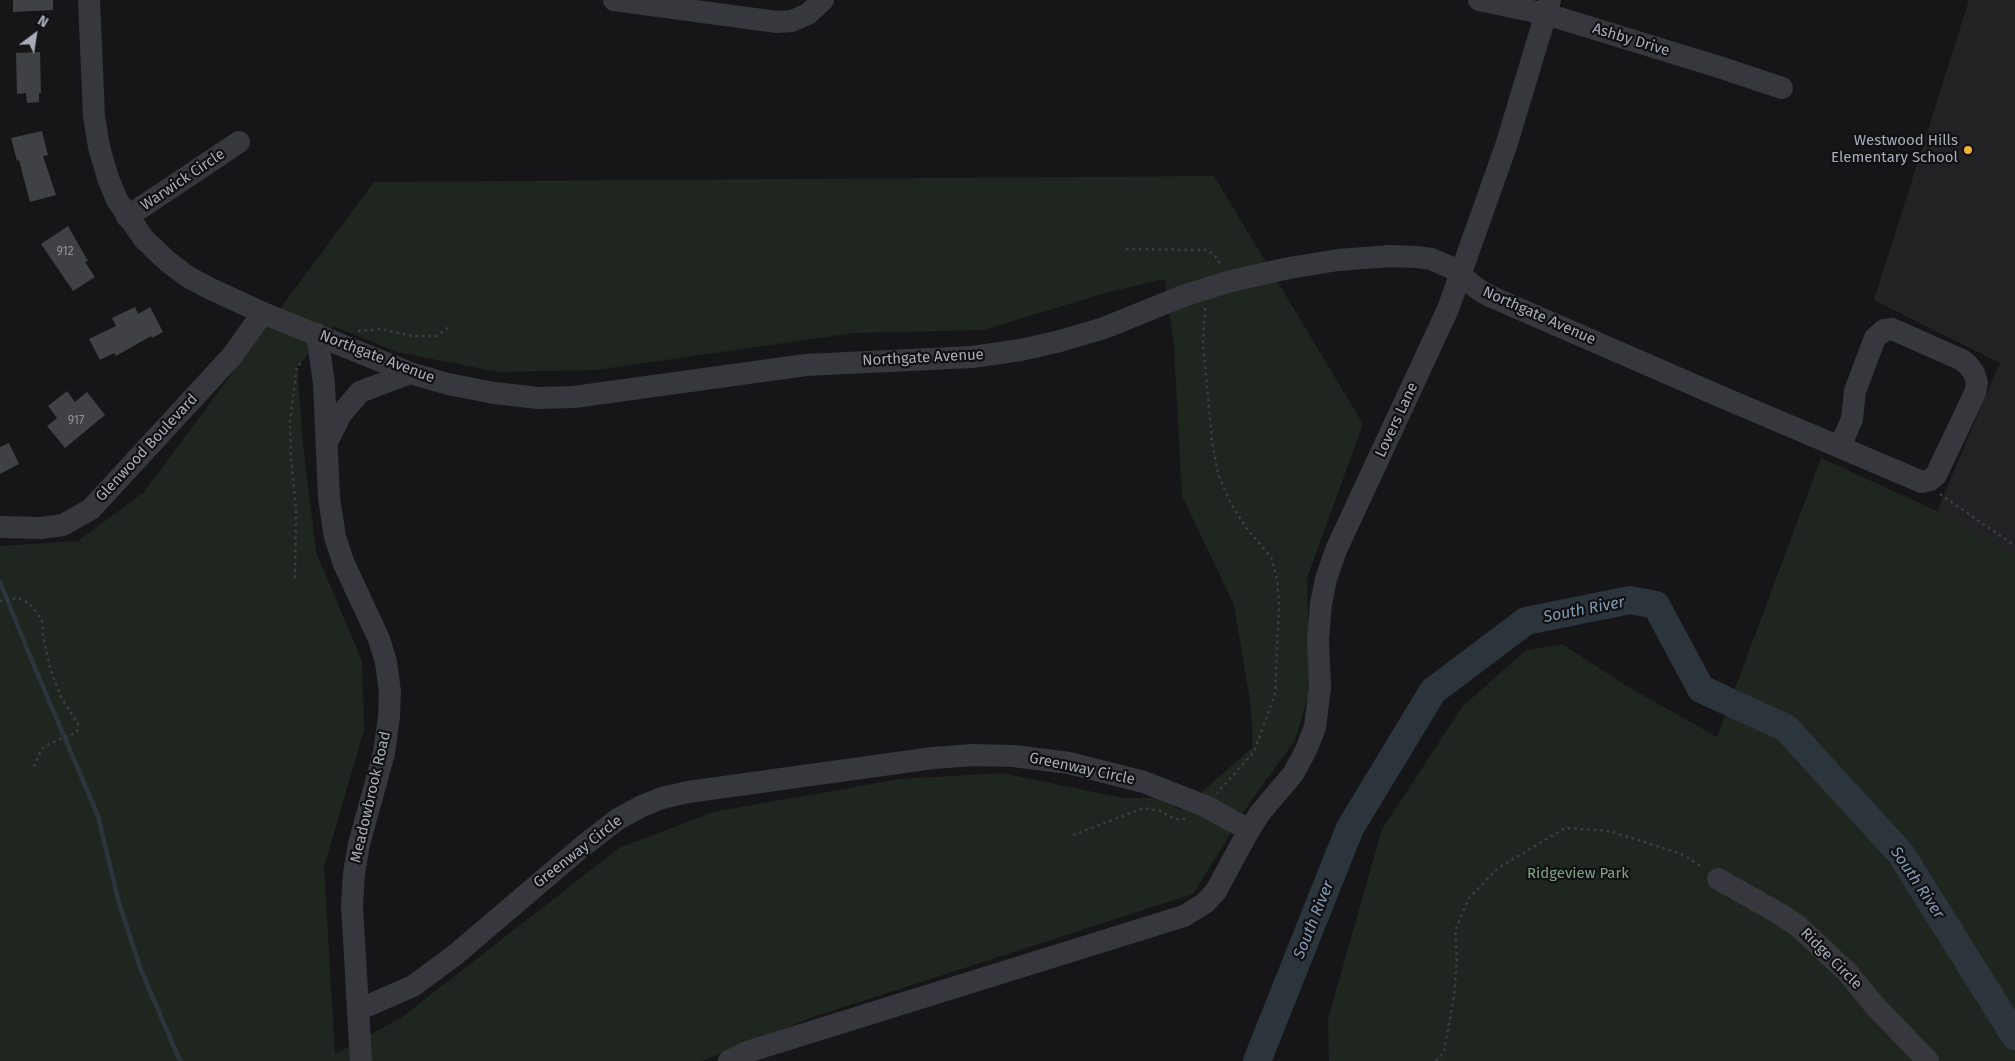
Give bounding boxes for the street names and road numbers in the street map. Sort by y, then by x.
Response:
street label: Ashby Drive [1590,20,1672,60]
street label: Warwick Circle [138,145,228,215]
street label: Northgate Avenue [1480,283,1598,349]
street label: Northgate Avenue [317,327,437,387]
street label: Northgate Avenue [862,346,984,370]
street label: Lovers Lane [1372,380,1422,460]
street label: Glenwood Boulevard [92,390,202,506]
street label: Meadowbrook Road [347,730,395,864]
street label: Greenway Circle [1028,749,1136,789]
street label: Greenway Circle [530,812,626,892]
street label: Ridge Circle [1796,924,1866,994]

